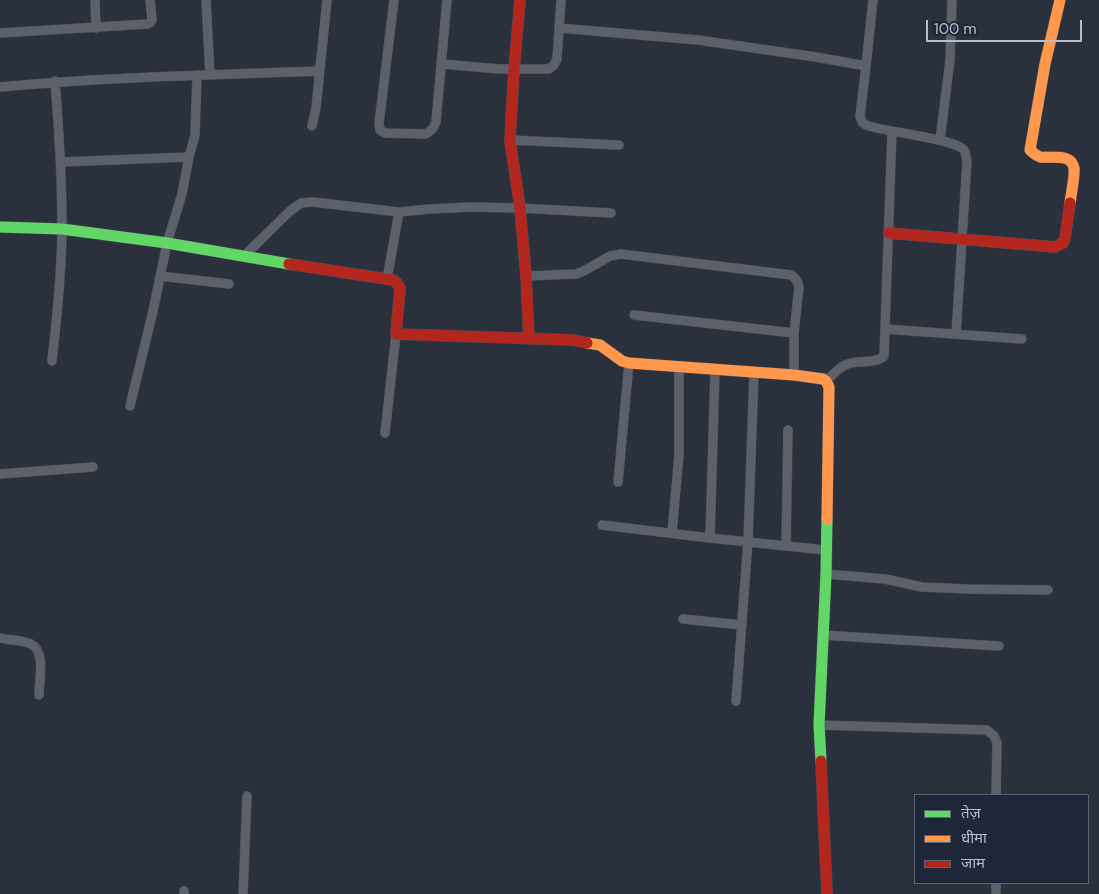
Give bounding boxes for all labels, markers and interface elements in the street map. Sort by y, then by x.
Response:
scale bar [929,10,1085,42]
text: 100 m [934,19,977,39]
legend [914,794,1089,884]
text: तेज़ [961,803,981,823]
text: धीमा [961,828,987,848]
text: जाम [961,853,985,873]

